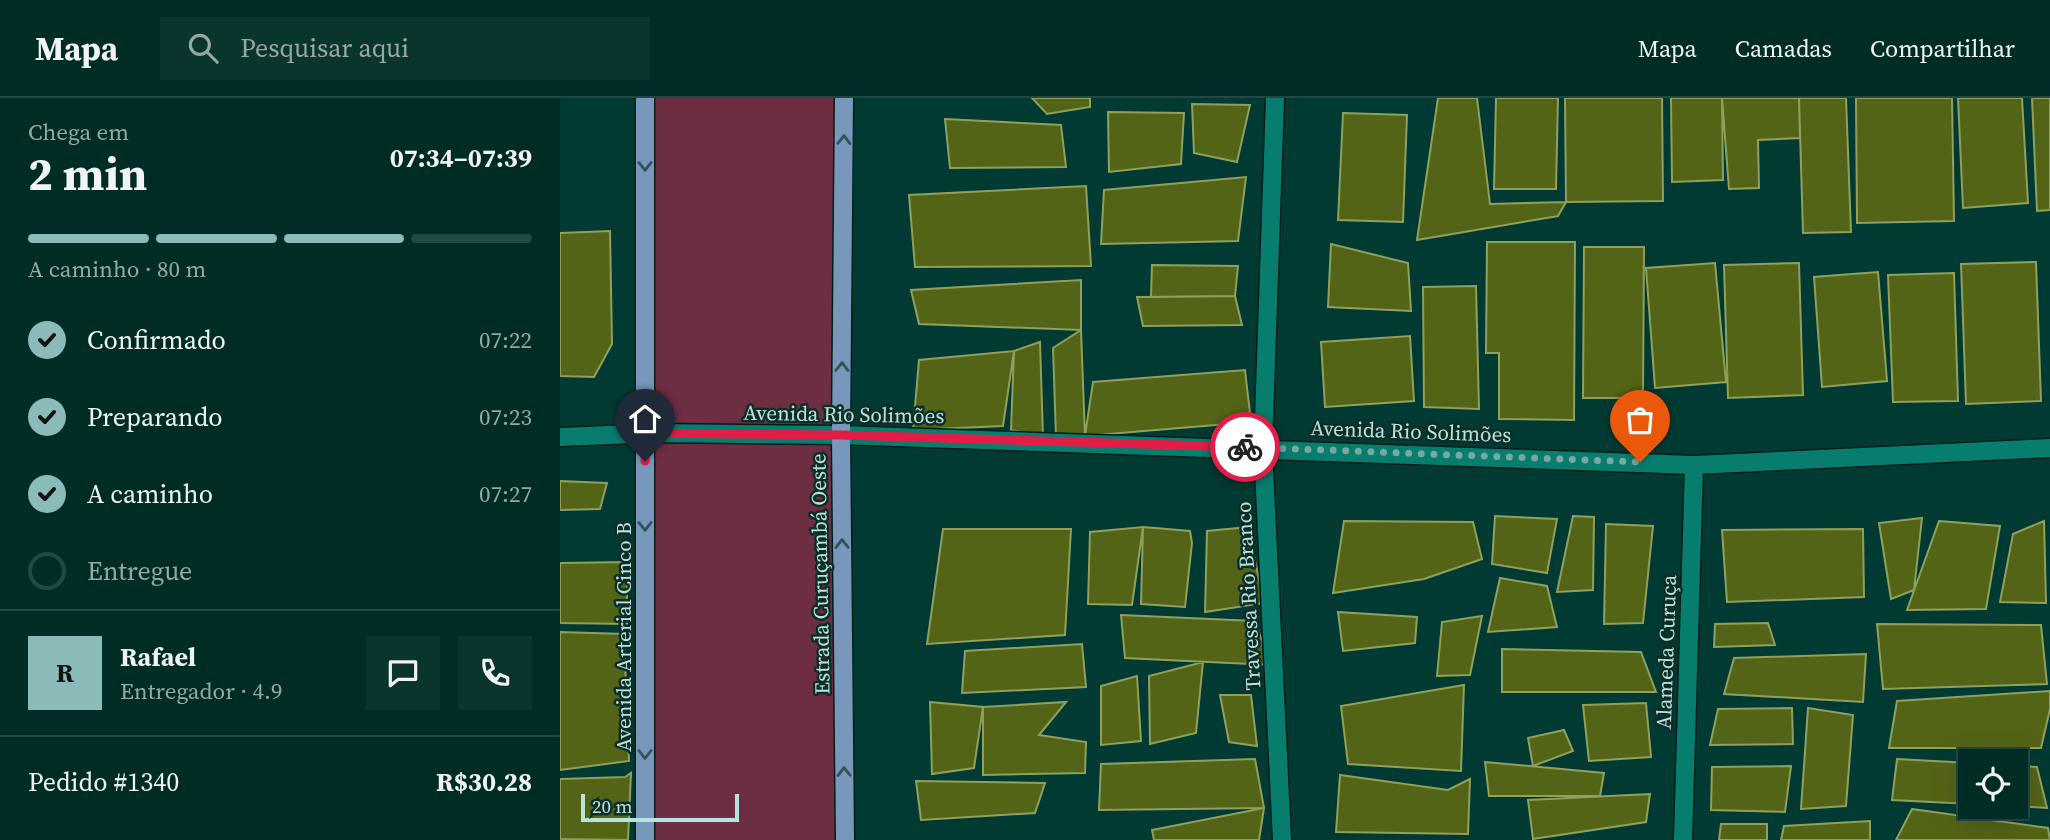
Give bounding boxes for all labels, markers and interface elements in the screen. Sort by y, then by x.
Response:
search box [160,17,650,80]
text: Mapa [35,26,118,71]
icon: search [184,29,222,67]
text: Pesquisar aqui [240,30,409,66]
text: Mapa [1638,32,1697,65]
text: Camadas [1735,32,1832,65]
text: Compartilhar [1870,32,2015,65]
text: Chega em [28,116,129,148]
one-way arrow [836,134,852,144]
text: 07:34–07:39 [390,140,532,176]
text: 2 min [28,142,147,205]
one-way arrow [637,161,653,172]
text: A caminho · 80 m [28,253,206,285]
icon: check [28,321,66,359]
text: Confirmado [87,322,226,358]
text: 07:22 [479,324,532,356]
one-way arrow [834,361,850,372]
pin [615,389,675,461]
pin [1610,390,1670,462]
icon: check [28,398,66,436]
street label: Avenida Rio Solimões [743,398,945,430]
text: Preparando [87,399,223,435]
icon: home [626,400,664,438]
text: 07:23 [479,401,532,433]
icon: bag [1621,401,1659,439]
courier [1210,412,1280,482]
street label: Avenida Rio Solimões [1310,413,1512,449]
icon: bike [1226,428,1264,466]
street label: Estrada Curuçambá Oeste [803,453,837,695]
icon: check [28,475,66,513]
text: A caminho [87,476,213,512]
text: 07:27 [479,478,532,510]
street label: Travessa Rio Branco [1229,501,1267,691]
street label: Avenida Arterial Cinco B [609,522,638,752]
one-way arrow [637,522,653,532]
one-way arrow [834,539,850,549]
text: Entregue [87,553,192,589]
street label: Alameda Curuça [1649,574,1683,730]
button: chat [366,636,440,710]
button: phone [458,636,532,710]
text: Rafael [120,639,196,675]
text: R [56,655,74,691]
text: Entregador · 4.9 [120,675,282,707]
one-way arrow [637,749,653,760]
map controls [1958,749,2028,819]
button: locate [1958,749,2028,819]
text: Pedido #1340 [28,764,179,800]
text: R$30.28 [436,764,532,800]
one-way arrow [836,766,852,777]
scale bar [581,791,738,823]
text: 20 m [592,793,633,819]

